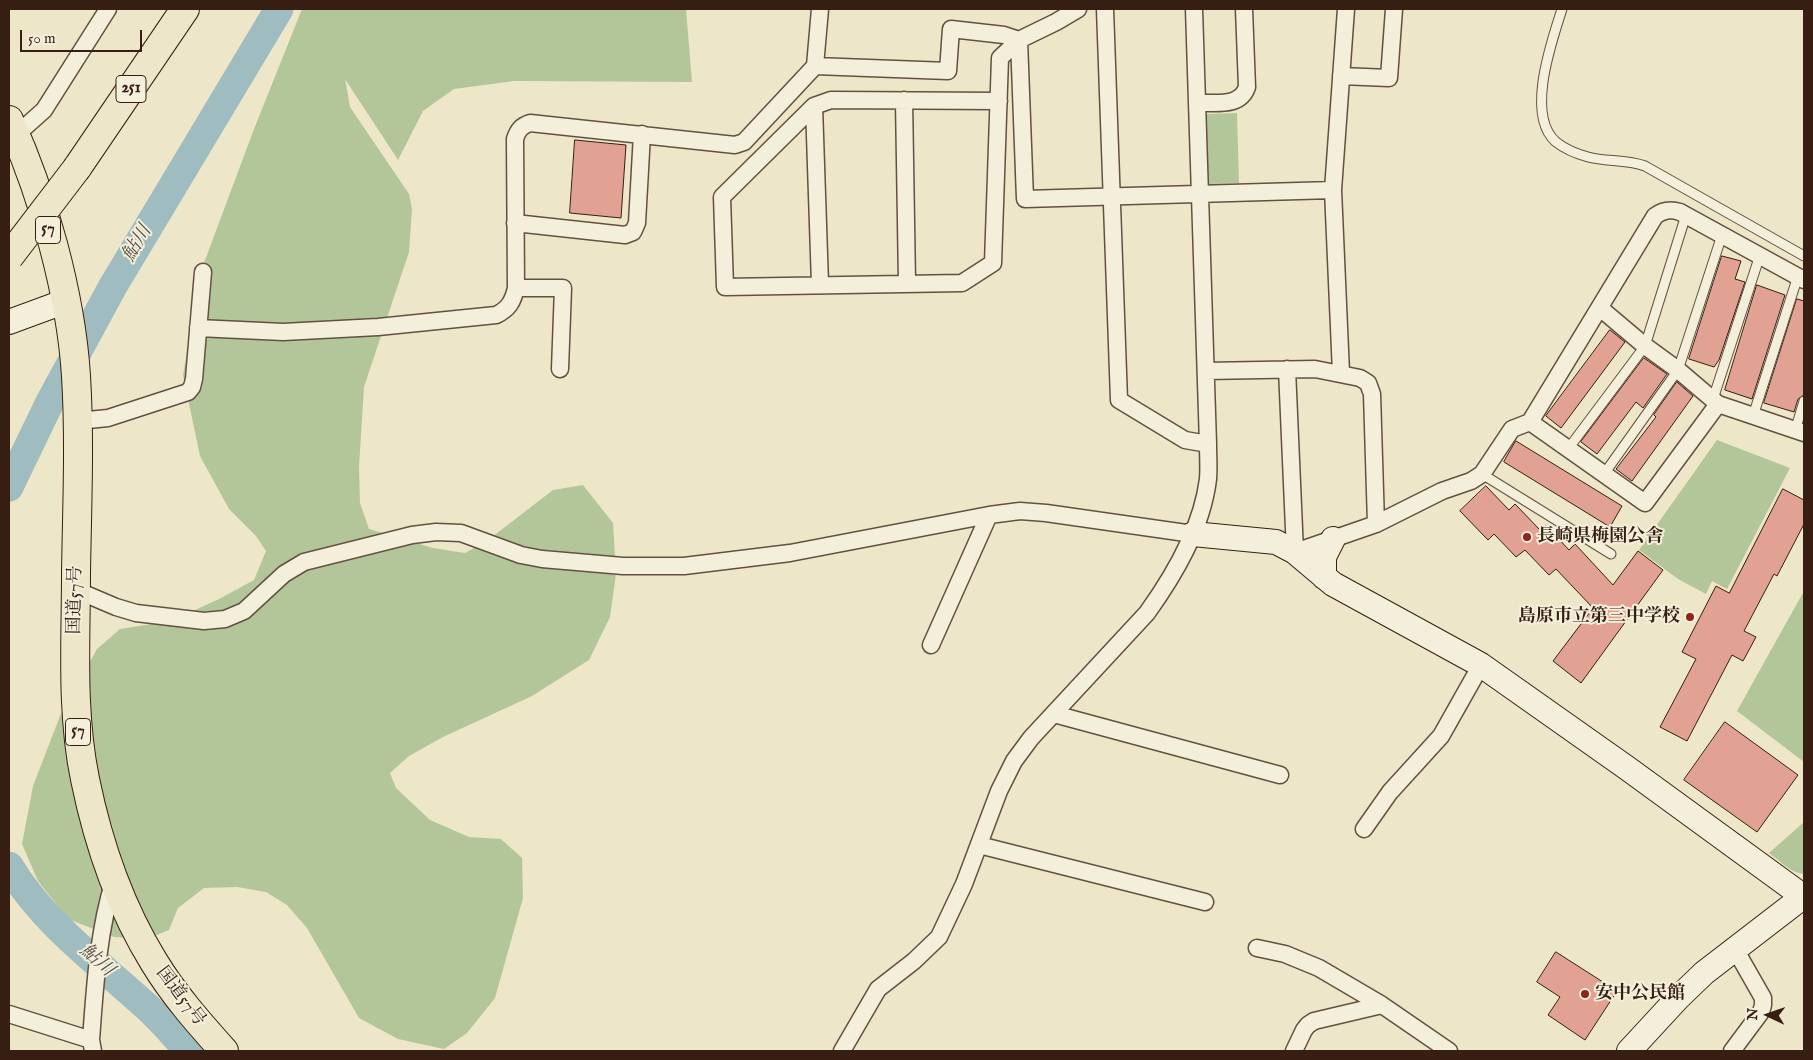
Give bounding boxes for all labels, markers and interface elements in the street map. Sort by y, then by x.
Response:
scale bar [22,20,145,52]
text: 50 m [28,29,56,48]
road number: 251 [116,76,146,102]
road number: 57 [36,216,60,244]
water label: 鮎川 [118,222,158,266]
place label: 長崎県梅園公舎 [1537,526,1663,548]
marker: 長崎県梅園公舎 [1521,531,1533,543]
street label: 国道57号 [65,565,87,635]
place label: 島原市立第三中学校 [1518,606,1680,628]
marker: 島原市立第三中学校 [1684,611,1696,623]
road number: 57 [66,719,90,746]
water label: 鮎川 [74,940,118,982]
street label: 国道57号 [151,963,209,1031]
place label: 安中公民館 [1595,983,1685,1005]
marker: 安中公民館 [1579,988,1591,1000]
north arrow [1743,990,1793,1040]
text: N [1744,1008,1762,1021]

